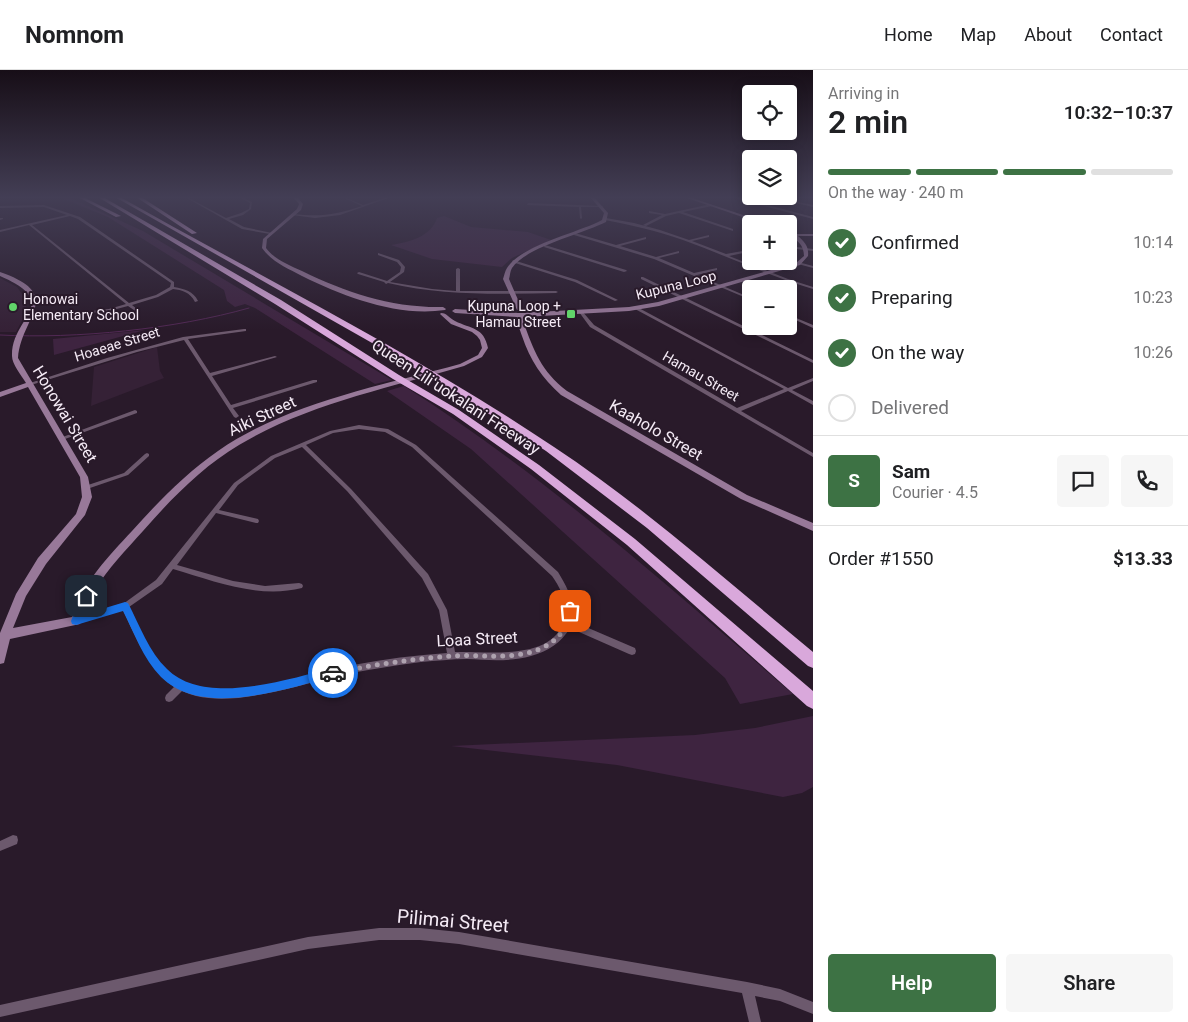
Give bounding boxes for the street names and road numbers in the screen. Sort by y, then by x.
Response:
street label: Kupuna Loop [634,267,718,303]
street label: Hoaeae Street [72,323,162,365]
street label: Queen Liliʻuokalani Freeway [368,336,544,459]
street label: Hamau Street [660,348,742,405]
street label: Honowai Street [29,362,101,466]
street label: Aiki Street [225,392,299,440]
street label: Kaaholo Street [606,396,706,464]
street label: Loaa Street [436,627,518,651]
street label: Pilimai Street [396,905,510,937]

